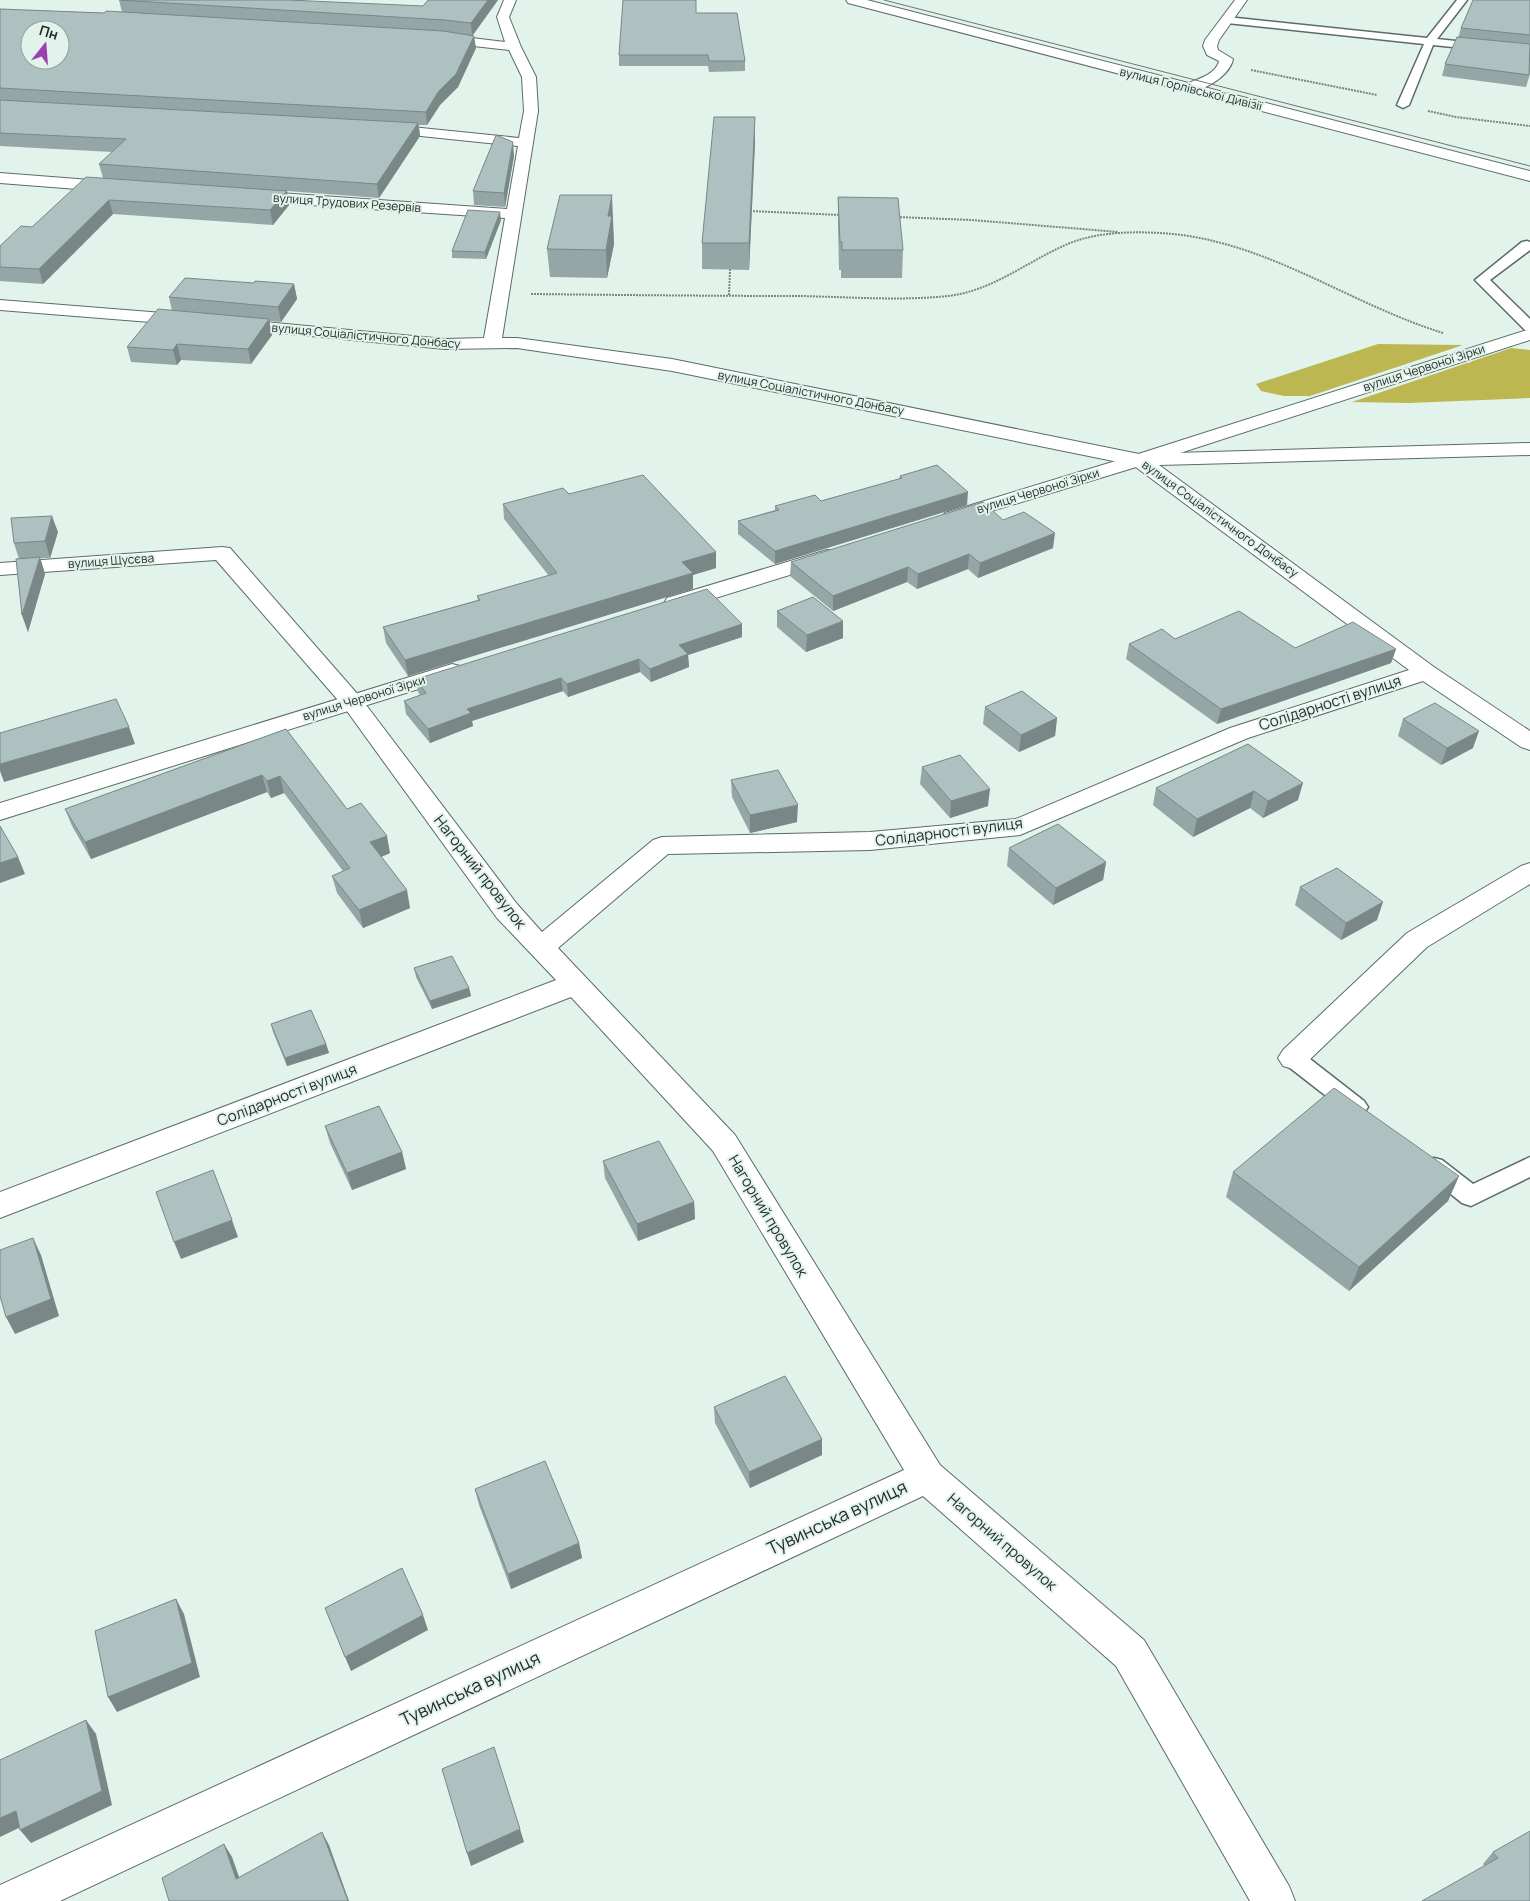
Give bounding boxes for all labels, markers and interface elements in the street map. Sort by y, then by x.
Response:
north arrow [20,20,70,70]
text: Пн [37,20,61,44]
street label: вулиця Горлівської Дивізії [1118,63,1265,115]
street label: вулиця Трудових Резервів [272,189,422,216]
street label: вулиця Соціалістичного Донбасу [271,319,462,352]
street label: вулиця Червоної Зірки [1361,340,1487,395]
street label: вулиця Соціалістичного Донбасу [716,366,906,419]
street label: вулиця Соціалістичного Донбасу [1139,456,1302,582]
street label: вулиця Червоної Зірки [974,464,1101,517]
street label: вулиця Щусєва [67,549,155,572]
street label: Солідарності вулиця [1256,670,1404,735]
street label: вулиця Червоної Зірки [300,671,427,724]
street label: Нагорний провулок [429,810,532,933]
street label: Солідарності вулиця [874,812,1024,851]
street label: Солідарності вулиця [214,1058,360,1131]
street label: Нагорний провулок [724,1151,814,1281]
street label: Тувинська вулиця [763,1474,911,1560]
street label: Нагорний провулок [943,1488,1062,1596]
street label: Тувинська вулиця [396,1645,544,1731]

